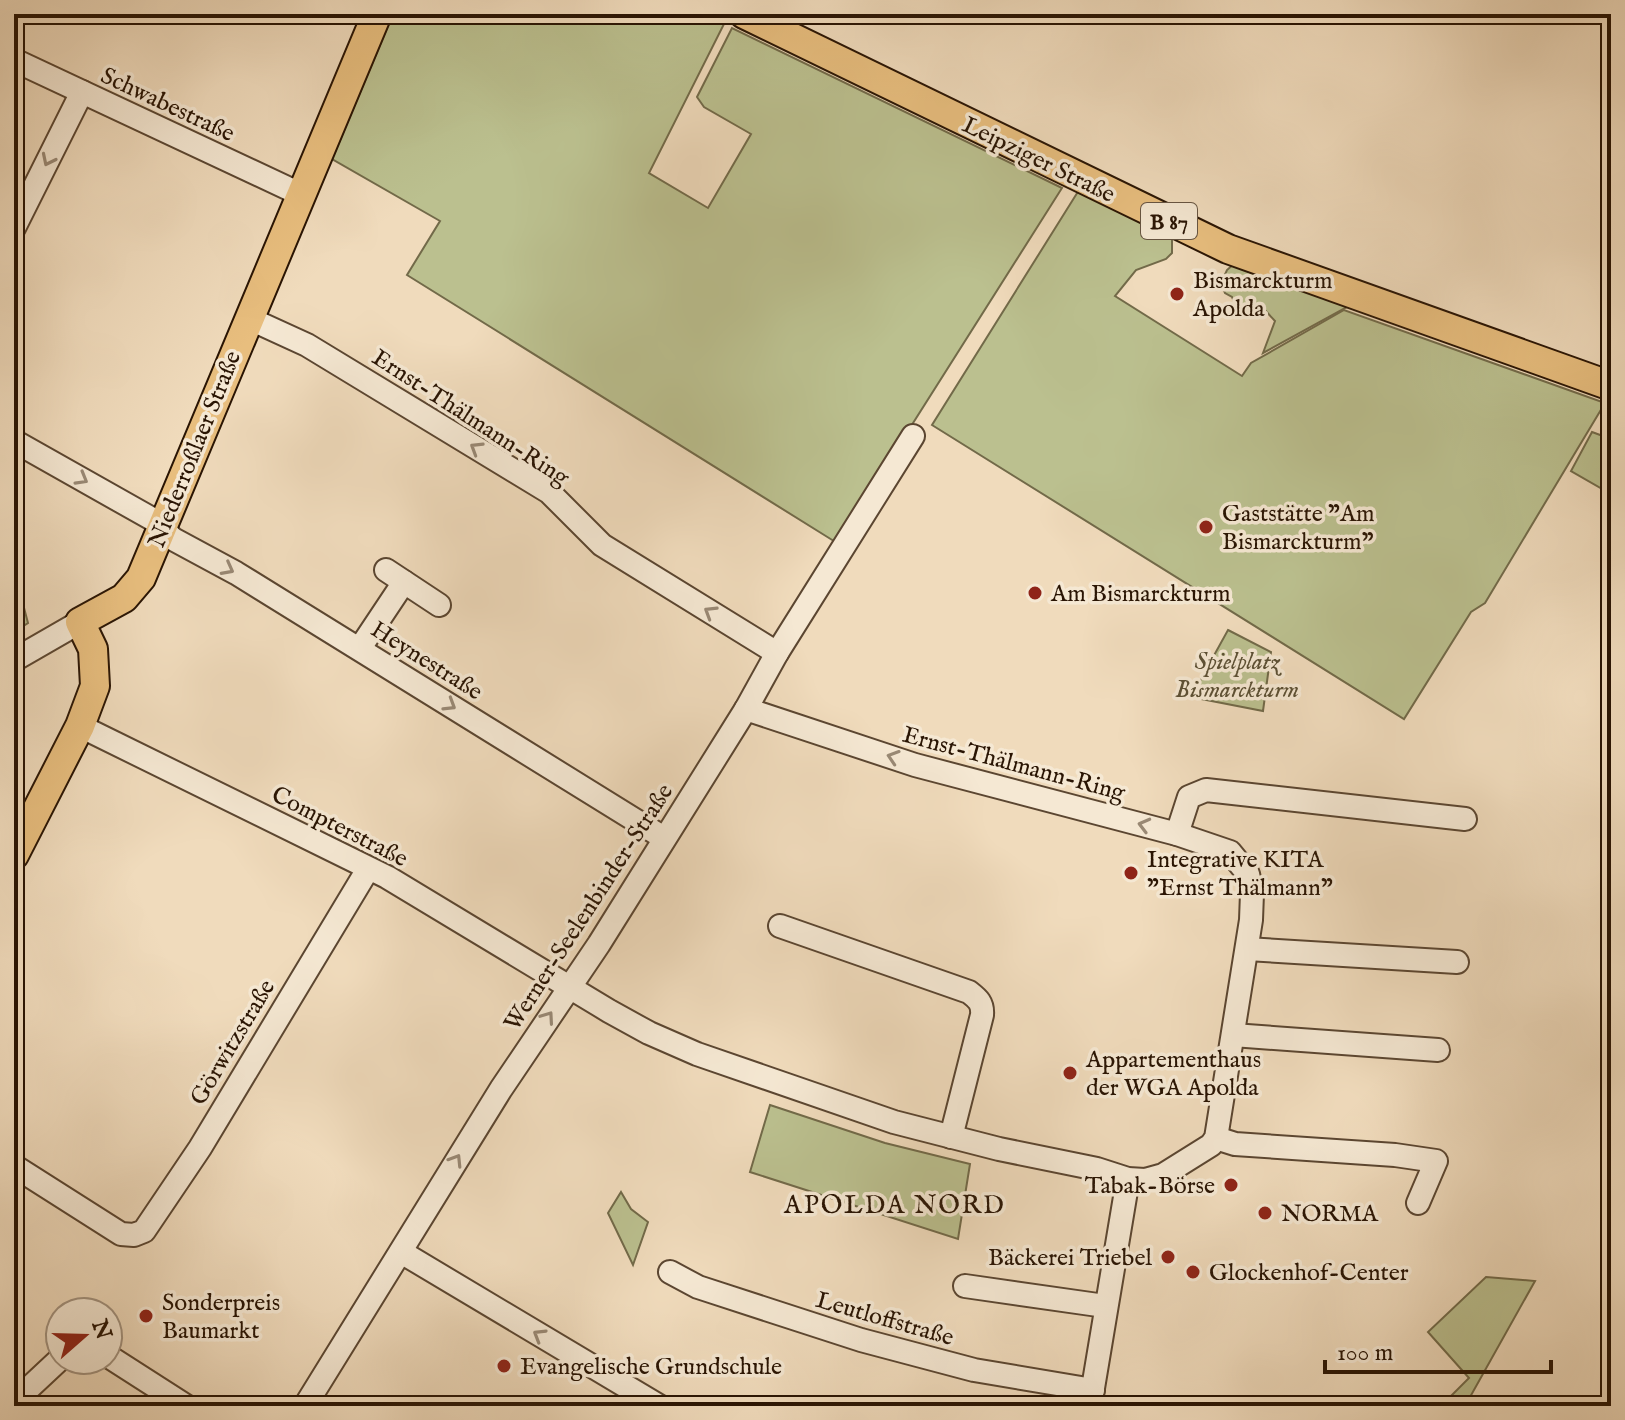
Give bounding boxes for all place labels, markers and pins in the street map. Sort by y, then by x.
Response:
place label: Bismarckturm Apolda [1192,266,1333,325]
marker: Bismarckturm Apolda [1168,285,1186,303]
place label: Gaststätte "Am Bismarckturm" [1222,499,1375,558]
marker: Gaststätte "Am Bismarckturm" [1197,518,1215,536]
place label: Am Bismarckturm [1050,579,1231,610]
marker: Am Bismarckturm [1026,584,1044,602]
place label: Integrative KITA "Ernst Thälmann" [1147,845,1333,904]
marker: Integrative KITA "Ernst Thälmann" [1122,864,1140,882]
place label: Appartementhaus der WGA Apolda [1085,1045,1261,1104]
marker: Appartementhaus der WGA Apolda [1061,1064,1079,1082]
place label: Tabak-Börse [1085,1171,1215,1202]
marker: Tabak-Börse [1222,1176,1240,1194]
place label: NORMA [1281,1199,1379,1230]
marker: NORMA [1256,1204,1274,1222]
place label: Bäckerei Triebel [988,1243,1152,1274]
marker: Bäckerei Triebel [1159,1248,1177,1266]
place label: Glockenhof-Center [1209,1258,1409,1289]
marker: Glockenhof-Center [1184,1263,1202,1281]
place label: Sonderpreis Baumarkt [162,1288,280,1347]
marker: Sonderpreis Baumarkt [137,1307,155,1325]
place label: Evangelische Grundschule [520,1352,782,1383]
marker: Evangelische Grundschule [495,1357,513,1375]

